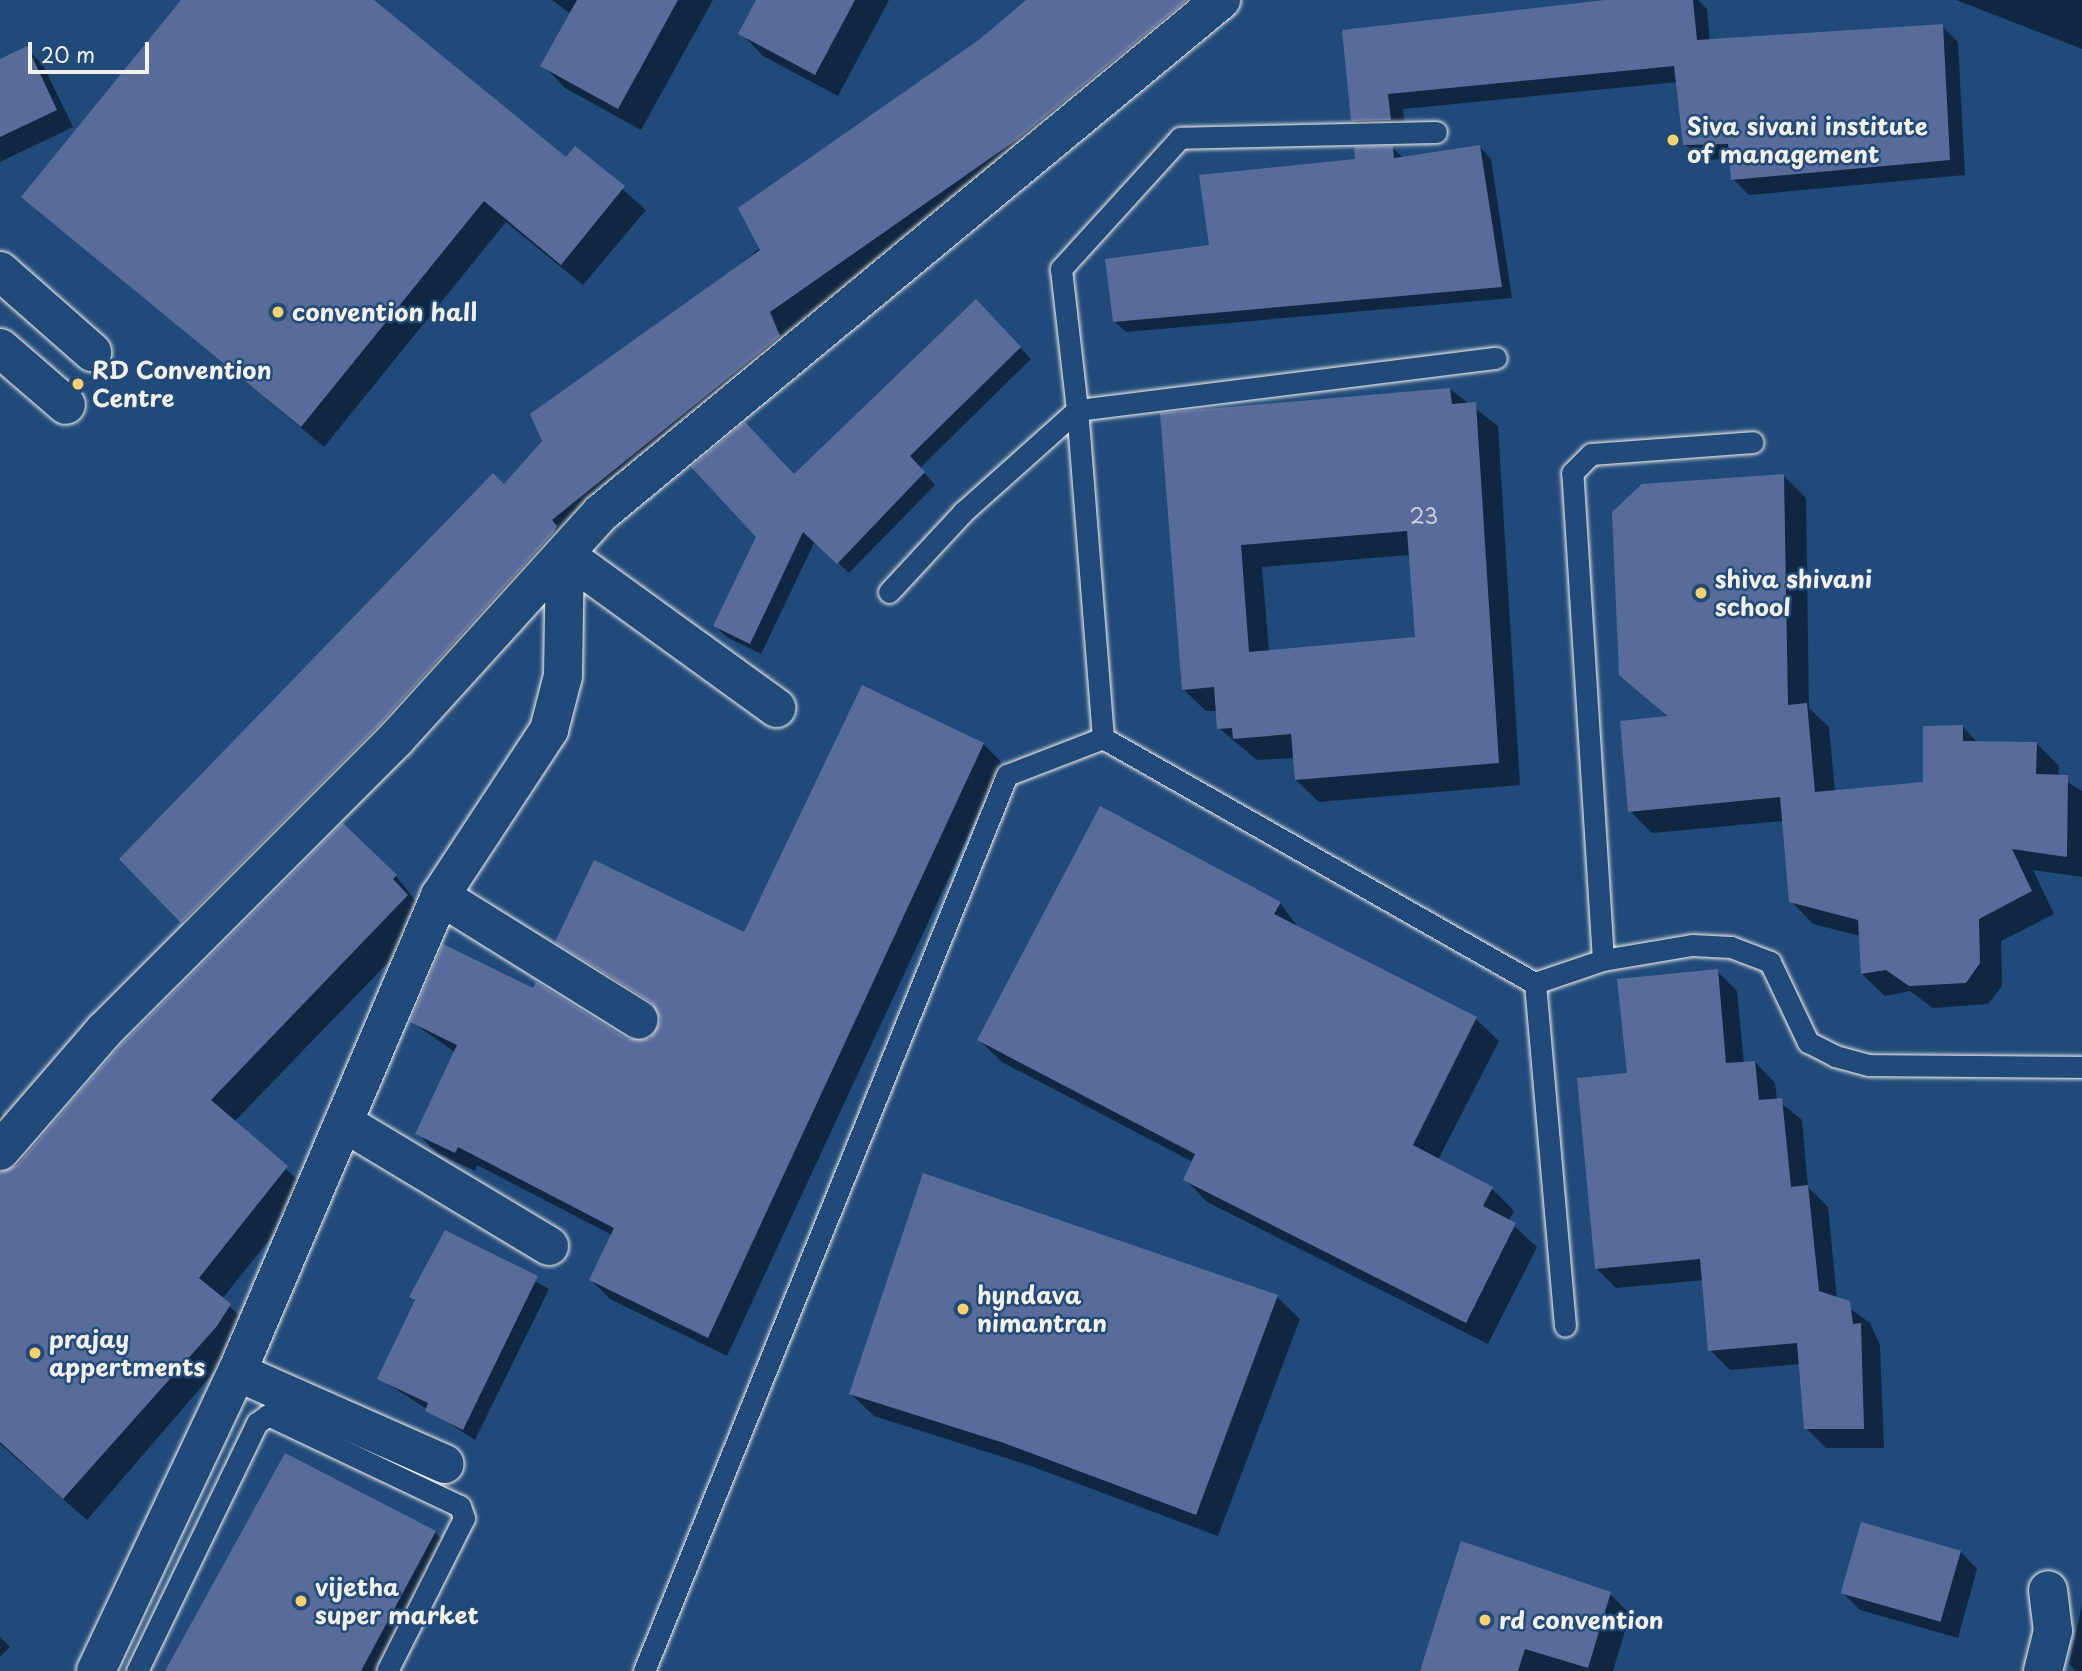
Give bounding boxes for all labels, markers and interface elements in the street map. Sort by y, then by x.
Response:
scale bar [32,28,152,72]
text: 20 m [41,38,95,70]
place label: Siva sivani institute of management [1687,112,1928,168]
marker: Siva sivani institute of management [1665,132,1681,148]
place label: convention hall [292,298,476,326]
marker: convention hall [270,304,286,320]
place label: RD Convention Centre [92,356,272,412]
marker: RD Convention Centre [70,376,86,392]
house number: 23 [1410,502,1438,528]
place label: shiva shivani school [1715,565,1871,621]
marker: shiva shivani school [1693,585,1709,601]
place label: hyndava nimantran [977,1281,1107,1337]
marker: hyndava nimantran [955,1301,971,1317]
place label: prajay appertments [49,1325,205,1381]
marker: prajay appertments [27,1345,43,1361]
place label: vijetha super market [315,1573,481,1629]
marker: vijetha super market [293,1593,309,1609]
place label: rd convention [1499,1606,1665,1634]
marker: rd convention [1477,1612,1493,1628]

